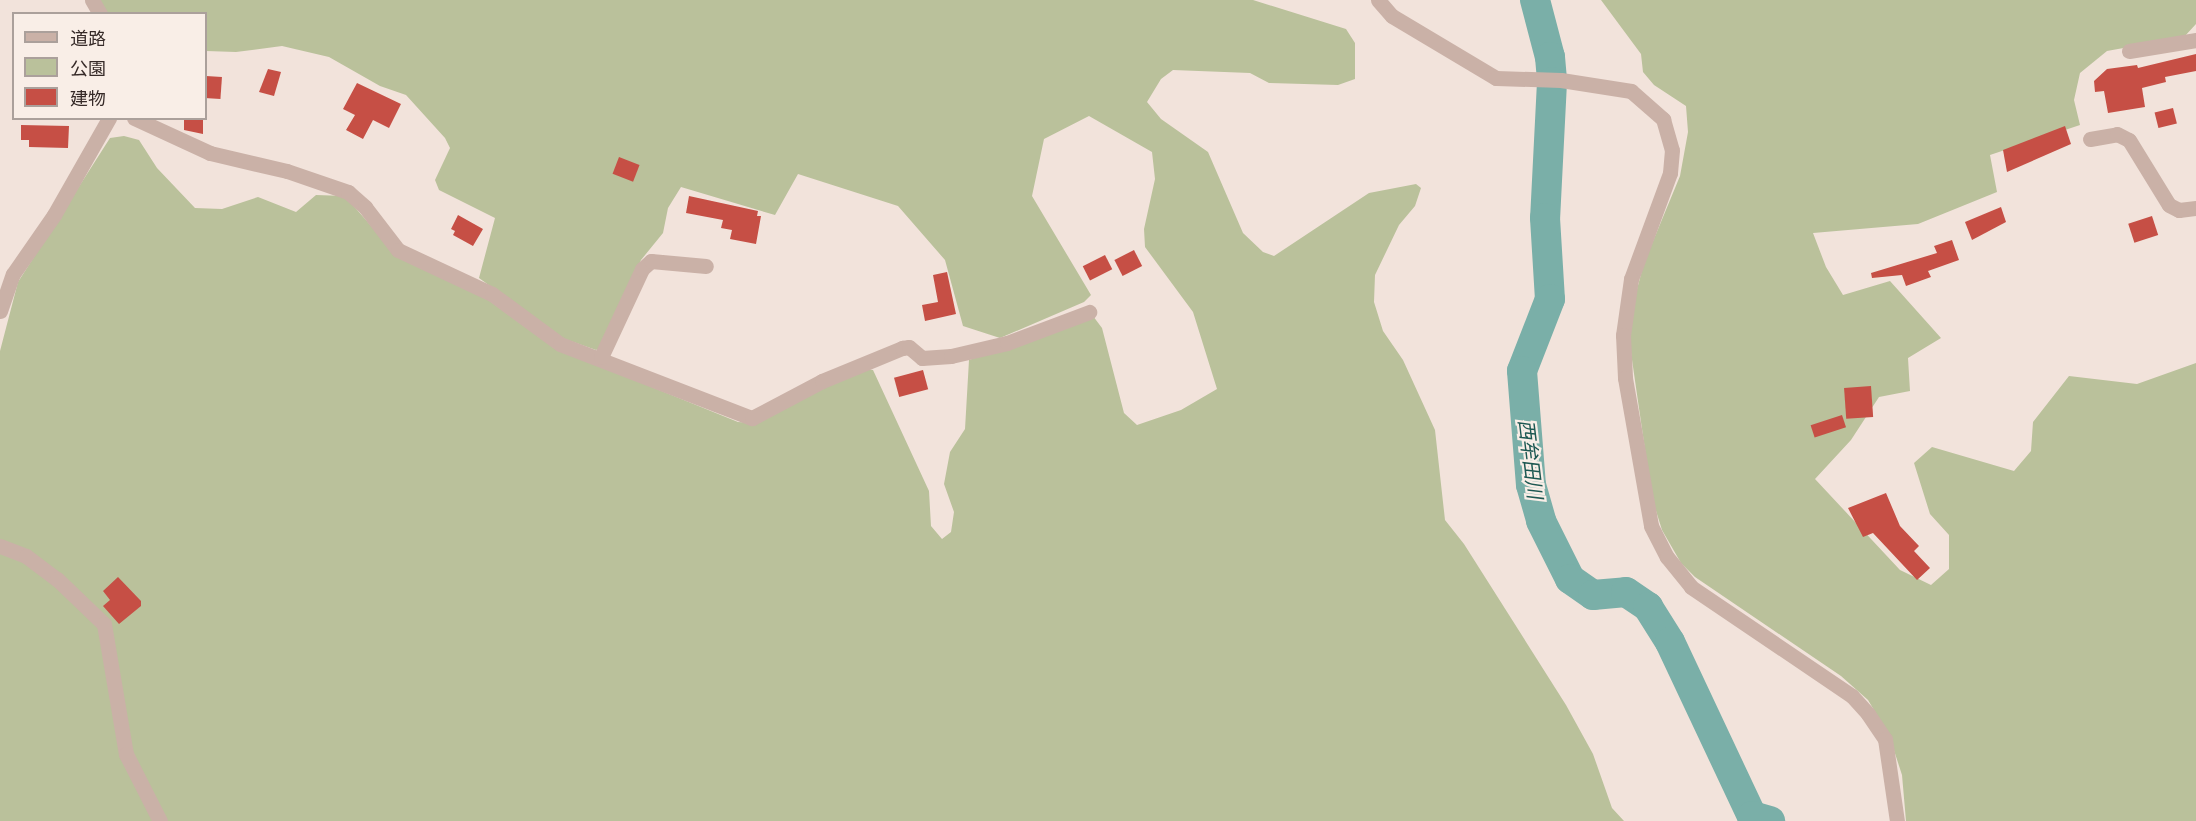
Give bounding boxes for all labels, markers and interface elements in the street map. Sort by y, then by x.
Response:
legend [12,12,207,120]
text: 道路 [70,27,106,49]
text: 公園 [70,57,106,79]
text: 建物 [70,87,106,109]
water label: 西牟田川 [1514,418,1548,500]

